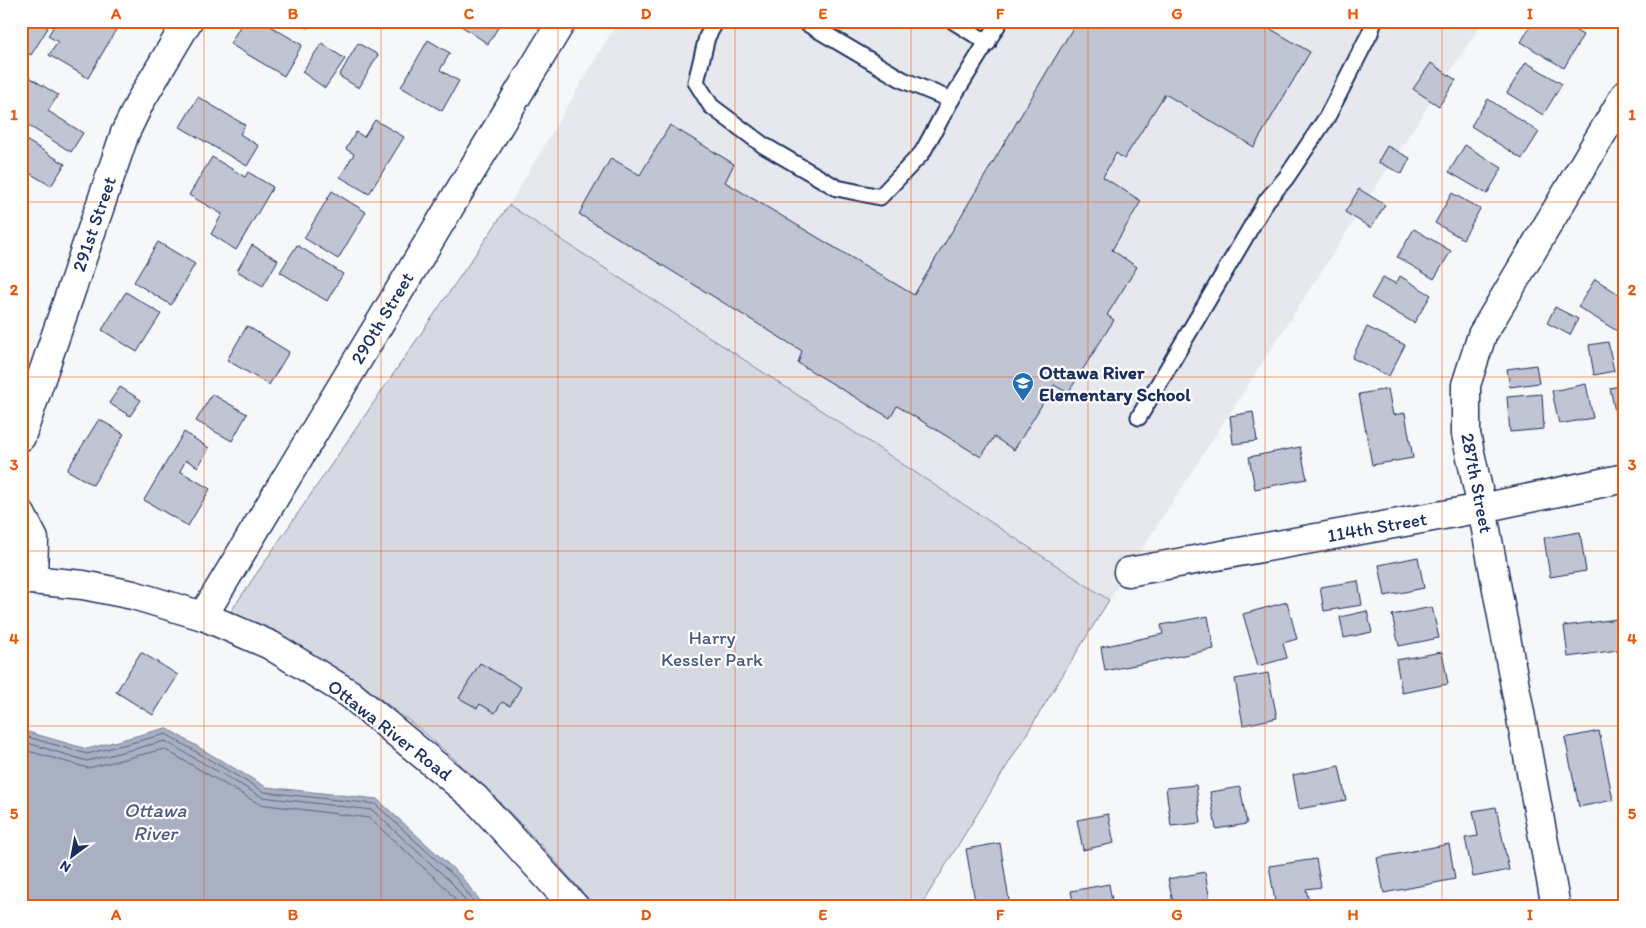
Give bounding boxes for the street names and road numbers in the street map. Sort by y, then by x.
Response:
street label: 291st Street [67,173,121,275]
street label: 290th Street [346,268,418,368]
street label: 287th Street [1456,431,1498,535]
street label: 114th Street [1325,507,1429,547]
street label: Ottawa River Road [323,674,457,786]

